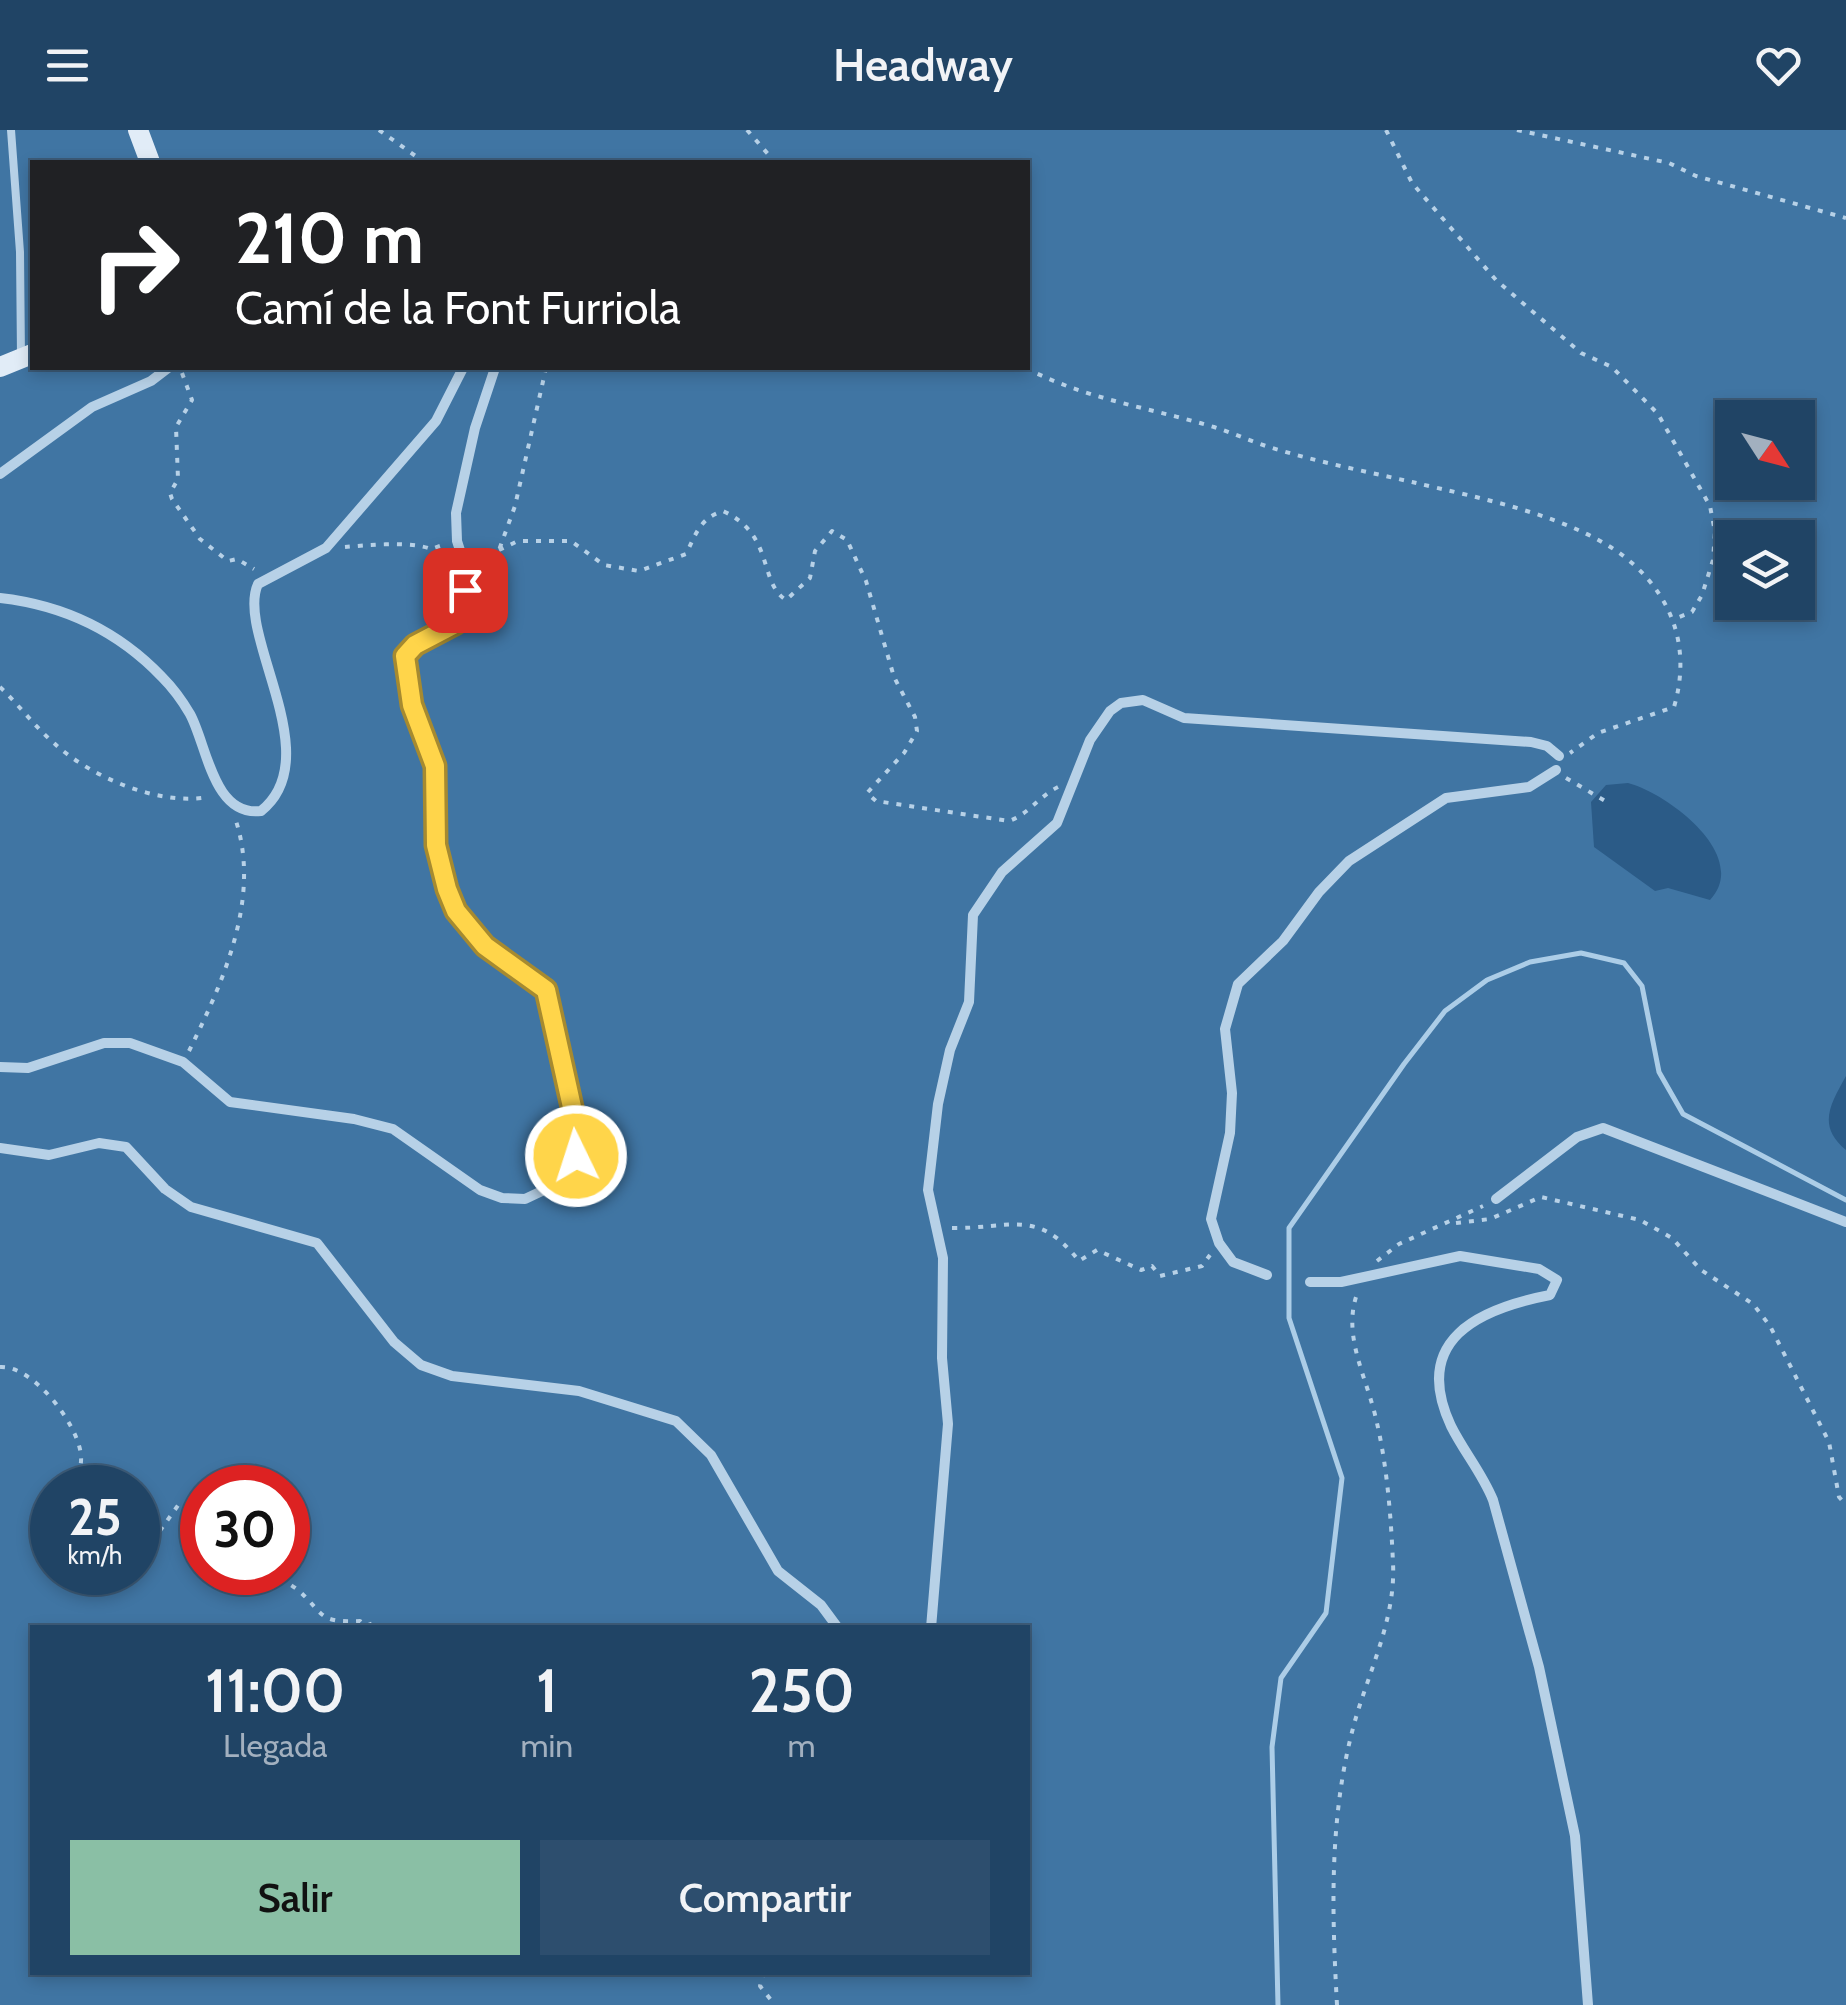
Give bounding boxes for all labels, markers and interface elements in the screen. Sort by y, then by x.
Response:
icon: menu [40,38,95,93]
text: Headway [833,38,1013,92]
icon: heart [1751,38,1806,93]
text: 210 m [235,195,424,281]
icon: right [70,200,200,330]
text: Camí de la Font Furriola [235,281,681,335]
north arrow [1715,400,1815,500]
map controls [1715,400,1815,620]
button: layers [1715,520,1815,620]
pin [423,548,508,633]
icon: arrive [438,563,493,618]
position arrow [524,1104,628,1208]
speed limit sign: 30 [180,1465,310,1595]
text: 25 [68,1487,122,1548]
text: km/h [68,1540,122,1570]
text: 11:00 [205,1654,345,1727]
text: 1 [536,1654,557,1727]
text: 250 [749,1654,855,1727]
text: Llegada [223,1726,327,1765]
text: min [520,1726,573,1765]
text: m [788,1726,816,1765]
button: Salir [70,1840,520,1955]
button: Compartir [540,1840,990,1955]

